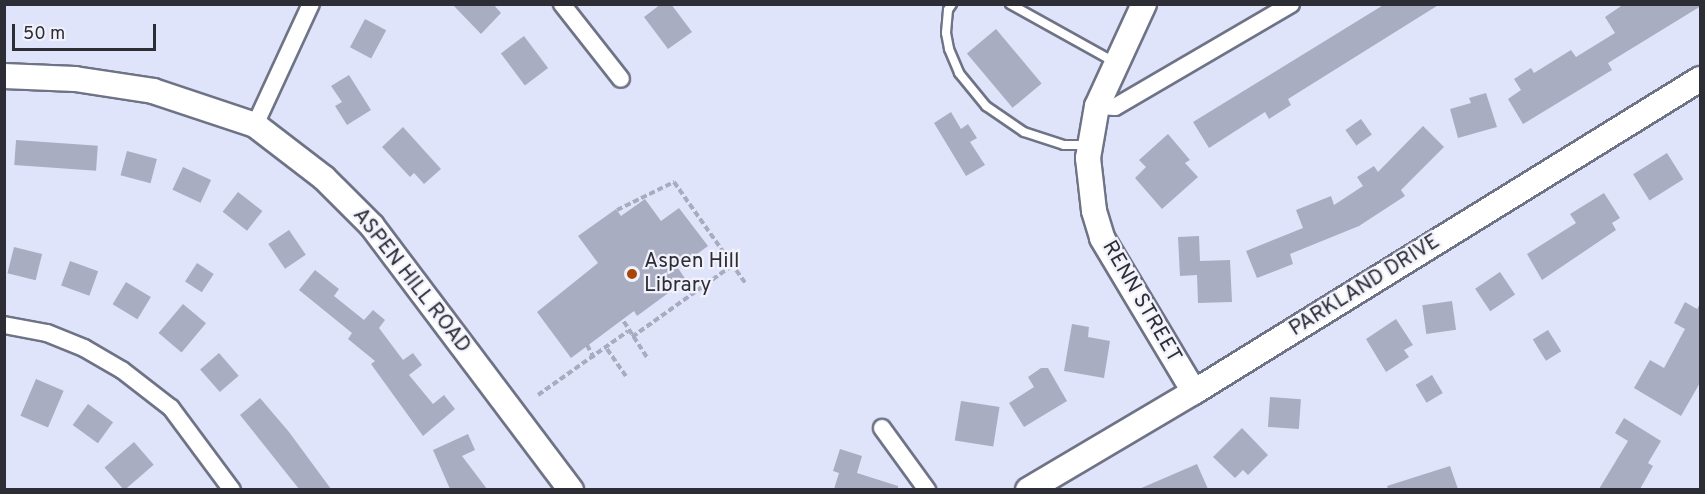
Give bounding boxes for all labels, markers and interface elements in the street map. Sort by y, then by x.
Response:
scale bar [15,12,159,50]
text: 50 m [23,23,65,46]
street label: ASPEN HILL ROAD [346,203,476,359]
street label: PARKLAND DRIVE [1285,230,1445,342]
street label: RENN STREET [1096,237,1186,367]
place label: Aspen Hill Library [644,249,740,299]
marker: Aspen Hill Library [625,267,639,281]

